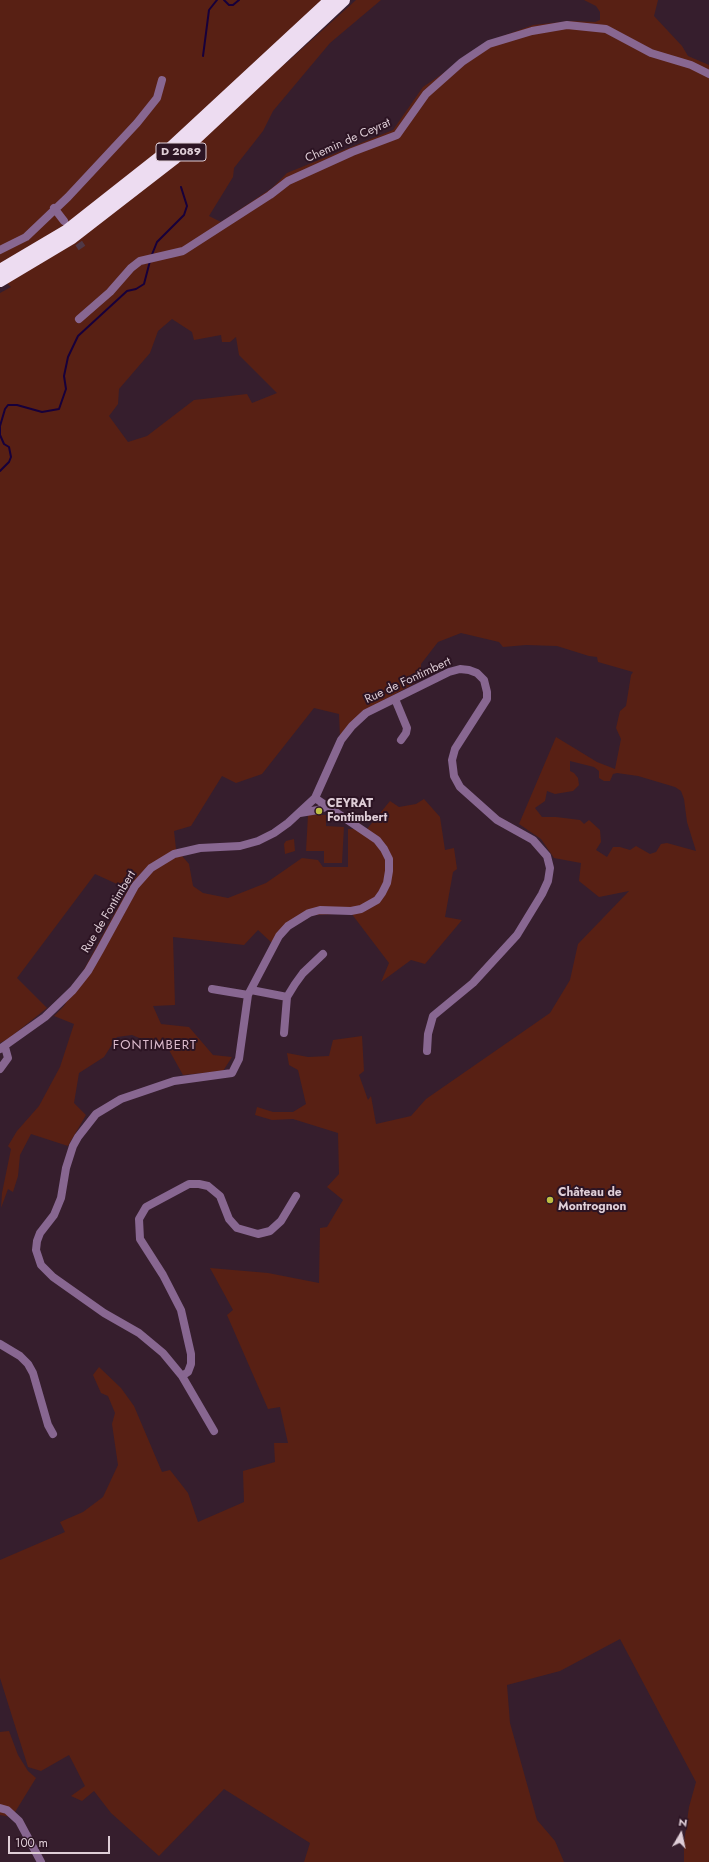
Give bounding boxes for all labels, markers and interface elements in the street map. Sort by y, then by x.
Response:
street label: Chemin de Ceyrat [303,116,393,166]
road number: D 2089 [156,143,206,161]
street label: Rue de Fontimbert [363,655,453,707]
place label: CEYRAT Fontimbert [327,797,387,825]
marker: CEYRAT Fontimbert [314,806,324,816]
street label: Rue de Fontimbert [79,868,139,956]
district label: FONTIMBERT [113,1038,197,1054]
place label: Château de Montrognon [558,1186,627,1214]
marker: Château de Montrognon [545,1195,555,1205]
north arrow [661,1814,701,1854]
text: N [677,1814,688,1831]
scale bar [10,1828,112,1854]
text: 100 m [15,1834,48,1852]

